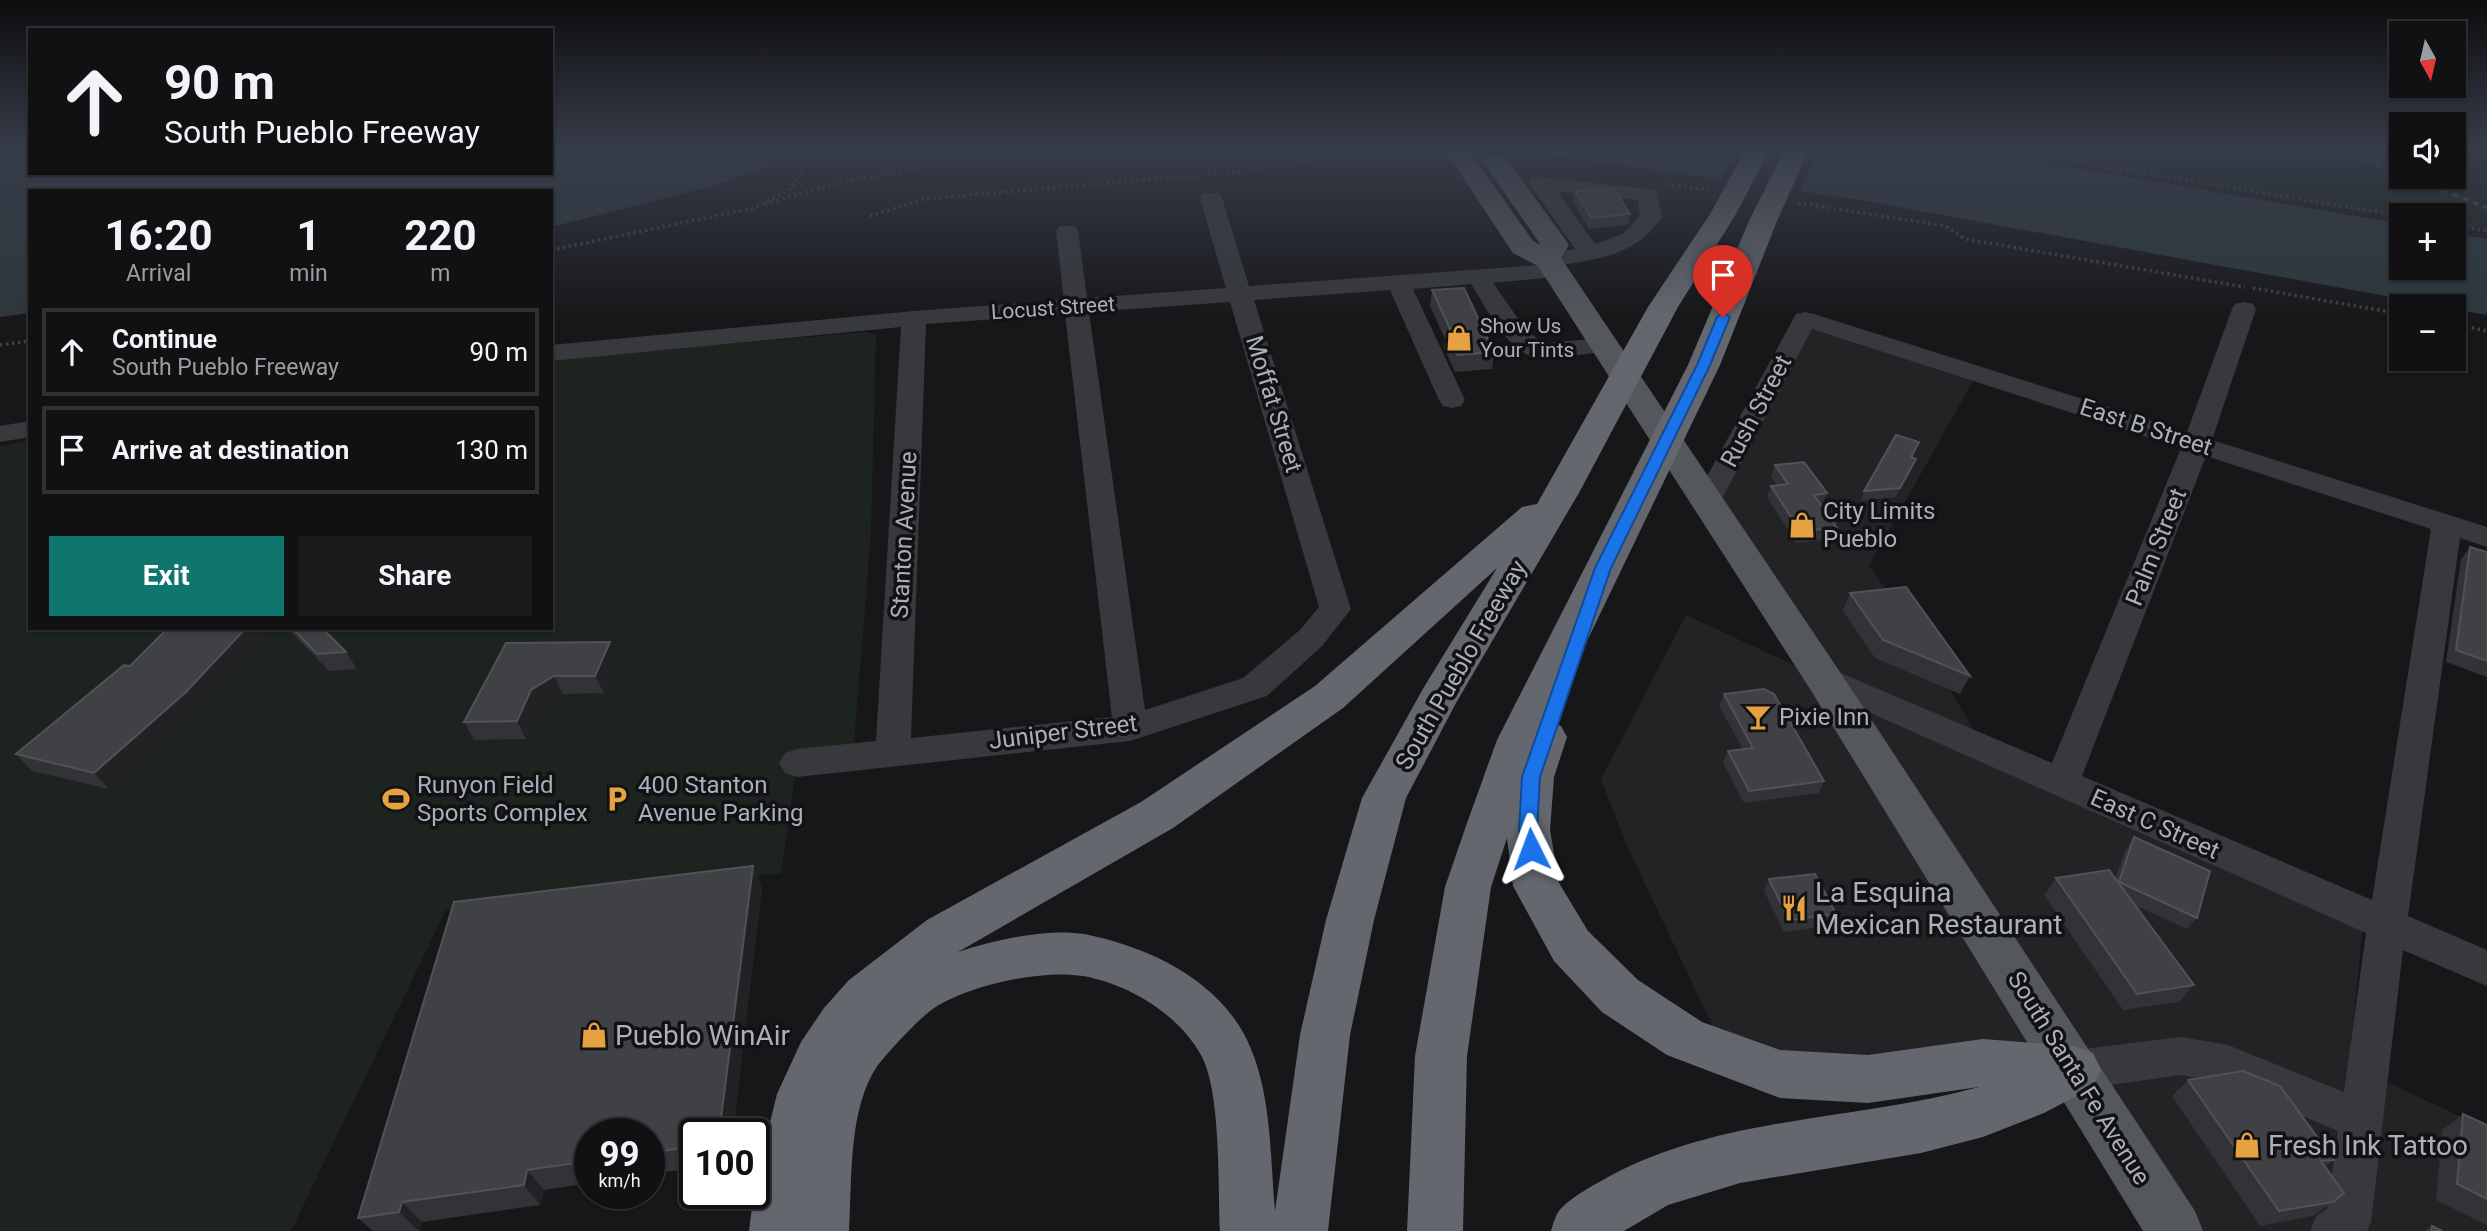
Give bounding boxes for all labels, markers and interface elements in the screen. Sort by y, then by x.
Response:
north arrow [2389,21,2466,98]
map controls [2389,21,2466,371]
text: 90 m [164,54,275,111]
icon: ahead [49,56,140,147]
button: sound [2389,112,2466,189]
text: South Pueblo Freeway [164,113,480,151]
button: + [2389,203,2466,280]
text: 16:20 [105,211,213,260]
text: 1 [296,211,321,260]
text: 220 [404,211,477,260]
pin [1693,245,1753,317]
icon: arrive [1704,256,1742,294]
text: Arrival [126,260,191,287]
text: min [289,260,328,287]
text: m [430,260,450,287]
street label: Locust Street [990,292,1116,324]
button: − [2389,294,2466,371]
place label: Show Us Your Tints [1480,314,1574,362]
shop icon: Show Us Your Tints [1444,323,1474,353]
text: Continue [112,324,217,354]
street label: Moffat Street [1240,332,1308,476]
icon: ahead [53,333,91,371]
text: 90 m [470,337,528,367]
street label: Rush Street [1715,350,1797,472]
text: South Pueblo Freeway [112,354,339,381]
street label: East B Street [2076,393,2216,462]
icon: arrive [53,431,91,469]
text: Arrive at destination [112,435,349,465]
text: 130 m [455,435,528,465]
street label: Stanton Avenue [886,451,922,619]
street label: Palm Street [2120,484,2192,610]
place label: City Limits Pueblo [1823,497,1936,553]
shop icon: City Limits Pueblo [1787,510,1817,540]
button: Exit [49,536,284,616]
button: Share [298,536,532,616]
street label: South Pueblo Freeway [1390,555,1533,775]
bar icon: Pixie Inn [1743,702,1773,732]
place label: Pixie Inn [1779,703,1869,731]
street label: Juniper Street [987,709,1139,755]
place label: Runyon Field Sports Complex [417,771,588,827]
place label: 400 Stanton Avenue Parking [638,771,803,827]
street label: East C Street [2086,783,2224,865]
sports icon: Runyon Field Sports Complex [381,784,411,814]
parking icon: 400 Stanton Avenue Parking [602,784,632,814]
position arrow [1494,812,1568,886]
place label: La Esquina Mexican Restaurant [1815,876,2062,941]
restaurant icon: La Esquina Mexican Restaurant [1779,893,1809,923]
street label: South Santa Fe Avenue [2002,966,2156,1190]
place label: Pueblo WinAir [615,1019,791,1052]
shop icon: Pueblo WinAir [579,1020,609,1050]
speed limit sign: 100 [679,1118,770,1209]
place label: Fresh Ink Tattoo [2268,1129,2468,1162]
shop icon: Fresh Ink Tattoo [2232,1130,2262,1160]
text: 99 [599,1134,640,1175]
text: km/h [598,1170,641,1191]

